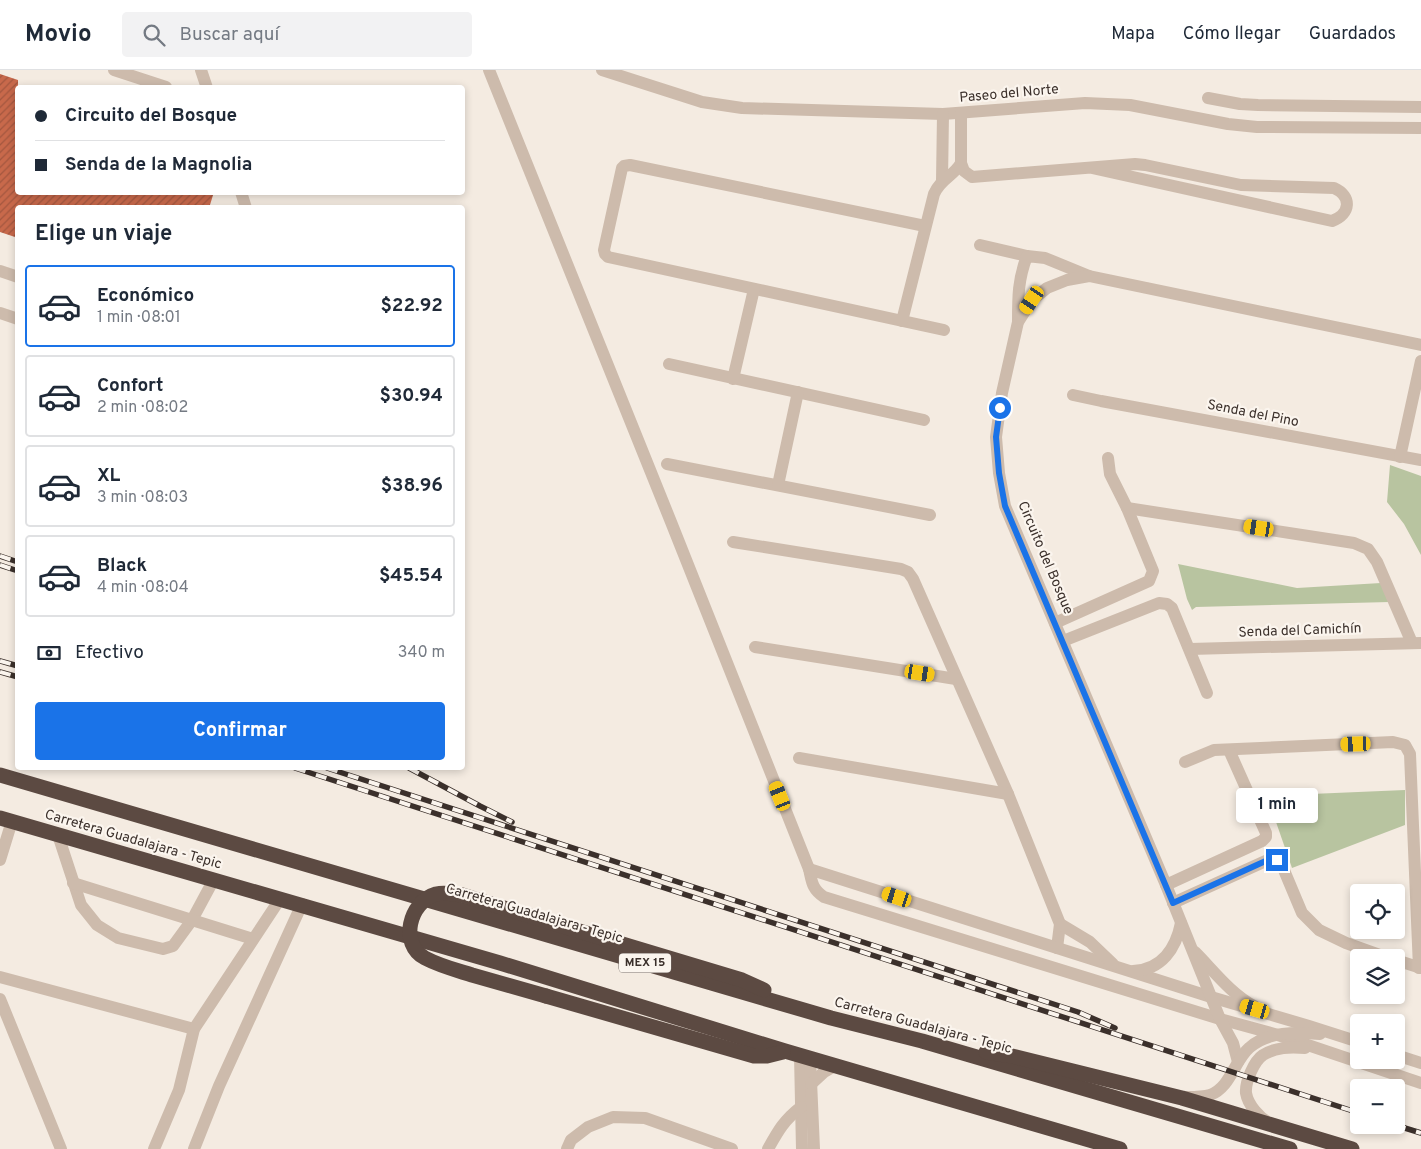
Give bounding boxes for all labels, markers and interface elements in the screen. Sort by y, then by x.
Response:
search box [122,12,472,57]
text: Movio [25,20,92,50]
icon: search [140,21,168,49]
text: Buscar aquí [180,23,279,47]
text: Mapa [1111,23,1155,46]
text: Cómo llegar [1183,23,1281,46]
text: Guardados [1309,23,1396,46]
street label: Paseo del Norte [959,81,1059,107]
text: Circuito del Bosque [65,104,237,128]
text: Senda de la Magnolia [65,153,252,177]
text: Elige un viaje [35,221,172,248]
car [1017,283,1046,317]
icon: car [37,284,82,329]
text: Económico [97,284,194,308]
text: $22.92 [380,294,443,318]
text: 1 min · 08:01 [97,308,181,328]
icon: car [37,374,82,419]
text: Confort [97,374,163,398]
text: $30.94 [379,384,443,408]
route start [989,397,1011,419]
street label: Senda del Pino [1206,397,1300,431]
text: 2 min · 08:02 [97,398,188,418]
icon: car [37,464,82,509]
text: XL [97,464,120,488]
text: $38.96 [381,474,443,498]
text: 3 min · 08:03 [97,488,188,508]
street label: Circuito del Bosque [1013,499,1077,617]
car [1243,518,1274,538]
icon: car [37,554,82,599]
text: Black [97,554,147,578]
text: $45.54 [379,564,443,588]
text: 4 min · 08:04 [97,578,189,598]
street label: Senda del Camichín [1238,620,1362,642]
icon: cash [35,639,63,667]
text: Efectivo [75,641,144,665]
text: 340 m [398,643,445,663]
car [904,663,935,683]
button: Confirmar [35,702,445,760]
car [1340,736,1371,752]
car [767,779,792,813]
callout: 1 min [1236,788,1318,822]
text: 1 min [1258,795,1296,815]
street label: Carretera Guadalajara - Tepic [43,807,223,873]
route end [1266,849,1288,871]
street label: Carretera Guadalajara - Tepic [444,881,624,947]
map controls [1350,884,1405,1134]
button: locate [1350,884,1405,939]
car [880,885,913,909]
button: layers [1350,949,1405,1004]
road number: MEX 15 [619,954,671,972]
street label: Carretera Guadalajara - Tepic [832,994,1014,1058]
car [1238,998,1271,1020]
button: + [1350,1014,1405,1069]
button: − [1350,1079,1405,1134]

